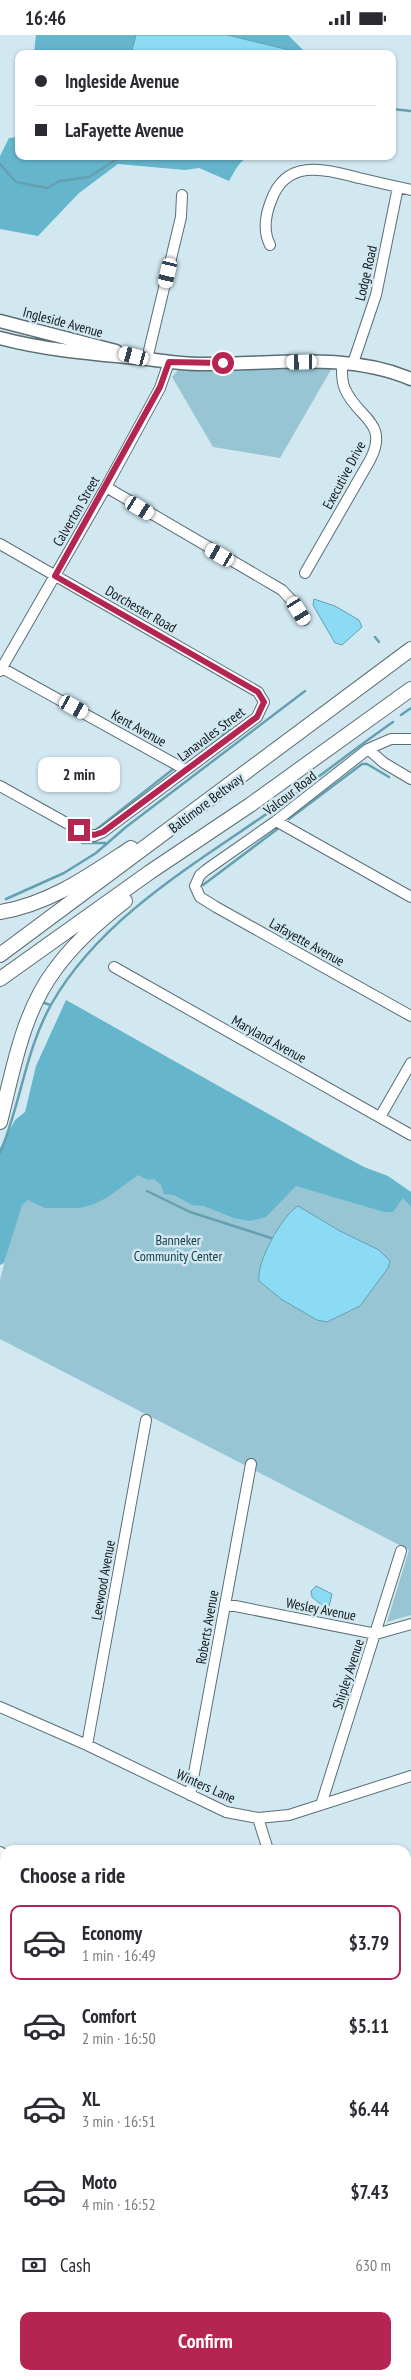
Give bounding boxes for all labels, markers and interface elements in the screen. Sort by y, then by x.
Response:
text: 16:46 [25,6,66,30]
text: Ingleside Avenue [65,69,179,93]
text: LaFayette Avenue [65,118,184,142]
street label: Lodge Road [351,244,381,302]
car [157,257,178,289]
street label: Ingleside Avenue [21,303,105,341]
car [117,345,150,367]
route start [212,352,234,374]
car [286,354,317,370]
street label: Executive Drive [319,438,370,512]
street label: Calverton Street [49,472,103,549]
car [123,494,156,522]
car [203,541,236,569]
street label: Dorchester Road [102,581,180,637]
car [284,594,313,628]
car [57,693,90,721]
street label: Lanavales Street [174,703,248,765]
street label: Kent Avenue [108,706,170,751]
callout: 2 min [38,757,120,793]
text: 2 min [63,764,95,784]
street label: Valcour Road [259,767,320,820]
street label: Baltimore Beltway [165,769,247,837]
route end [68,819,90,841]
street label: Lafayette Avenue [266,914,348,970]
street label: Maryland Avenue [228,1011,310,1067]
park label: Banneker Community Center [134,1231,222,1265]
street label: Leewood Avenue [87,1538,119,1621]
street label: Roberts Avenue [192,1588,222,1665]
street label: Wesley Avenue [284,1593,358,1625]
street label: Shipley Avenue [328,1636,368,1711]
street label: Winters Lane [174,1765,239,1807]
text: Choose a ride [20,1861,125,1889]
icon: car [22,1920,67,1965]
text: Economy [82,1921,142,1945]
text: $3.79 [349,1931,389,1955]
text: 1 min · 16:49 [82,1945,156,1965]
icon: car [22,2003,67,2048]
text: Comfort [82,2004,136,2028]
text: $5.11 [349,2014,389,2038]
text: 2 min · 16:50 [82,2028,156,2048]
icon: car [22,2086,67,2131]
text: XL [82,2087,100,2111]
text: $6.44 [349,2097,389,2121]
text: 3 min · 16:51 [82,2111,156,2131]
icon: car [22,2169,67,2214]
text: Moto [82,2170,117,2194]
text: $7.43 [351,2180,389,2204]
text: 4 min · 16:52 [82,2194,156,2214]
icon: cash [20,2251,48,2279]
text: Cash [60,2253,91,2277]
text: 630 m [356,2255,391,2275]
button: Confirm [20,2312,391,2370]

